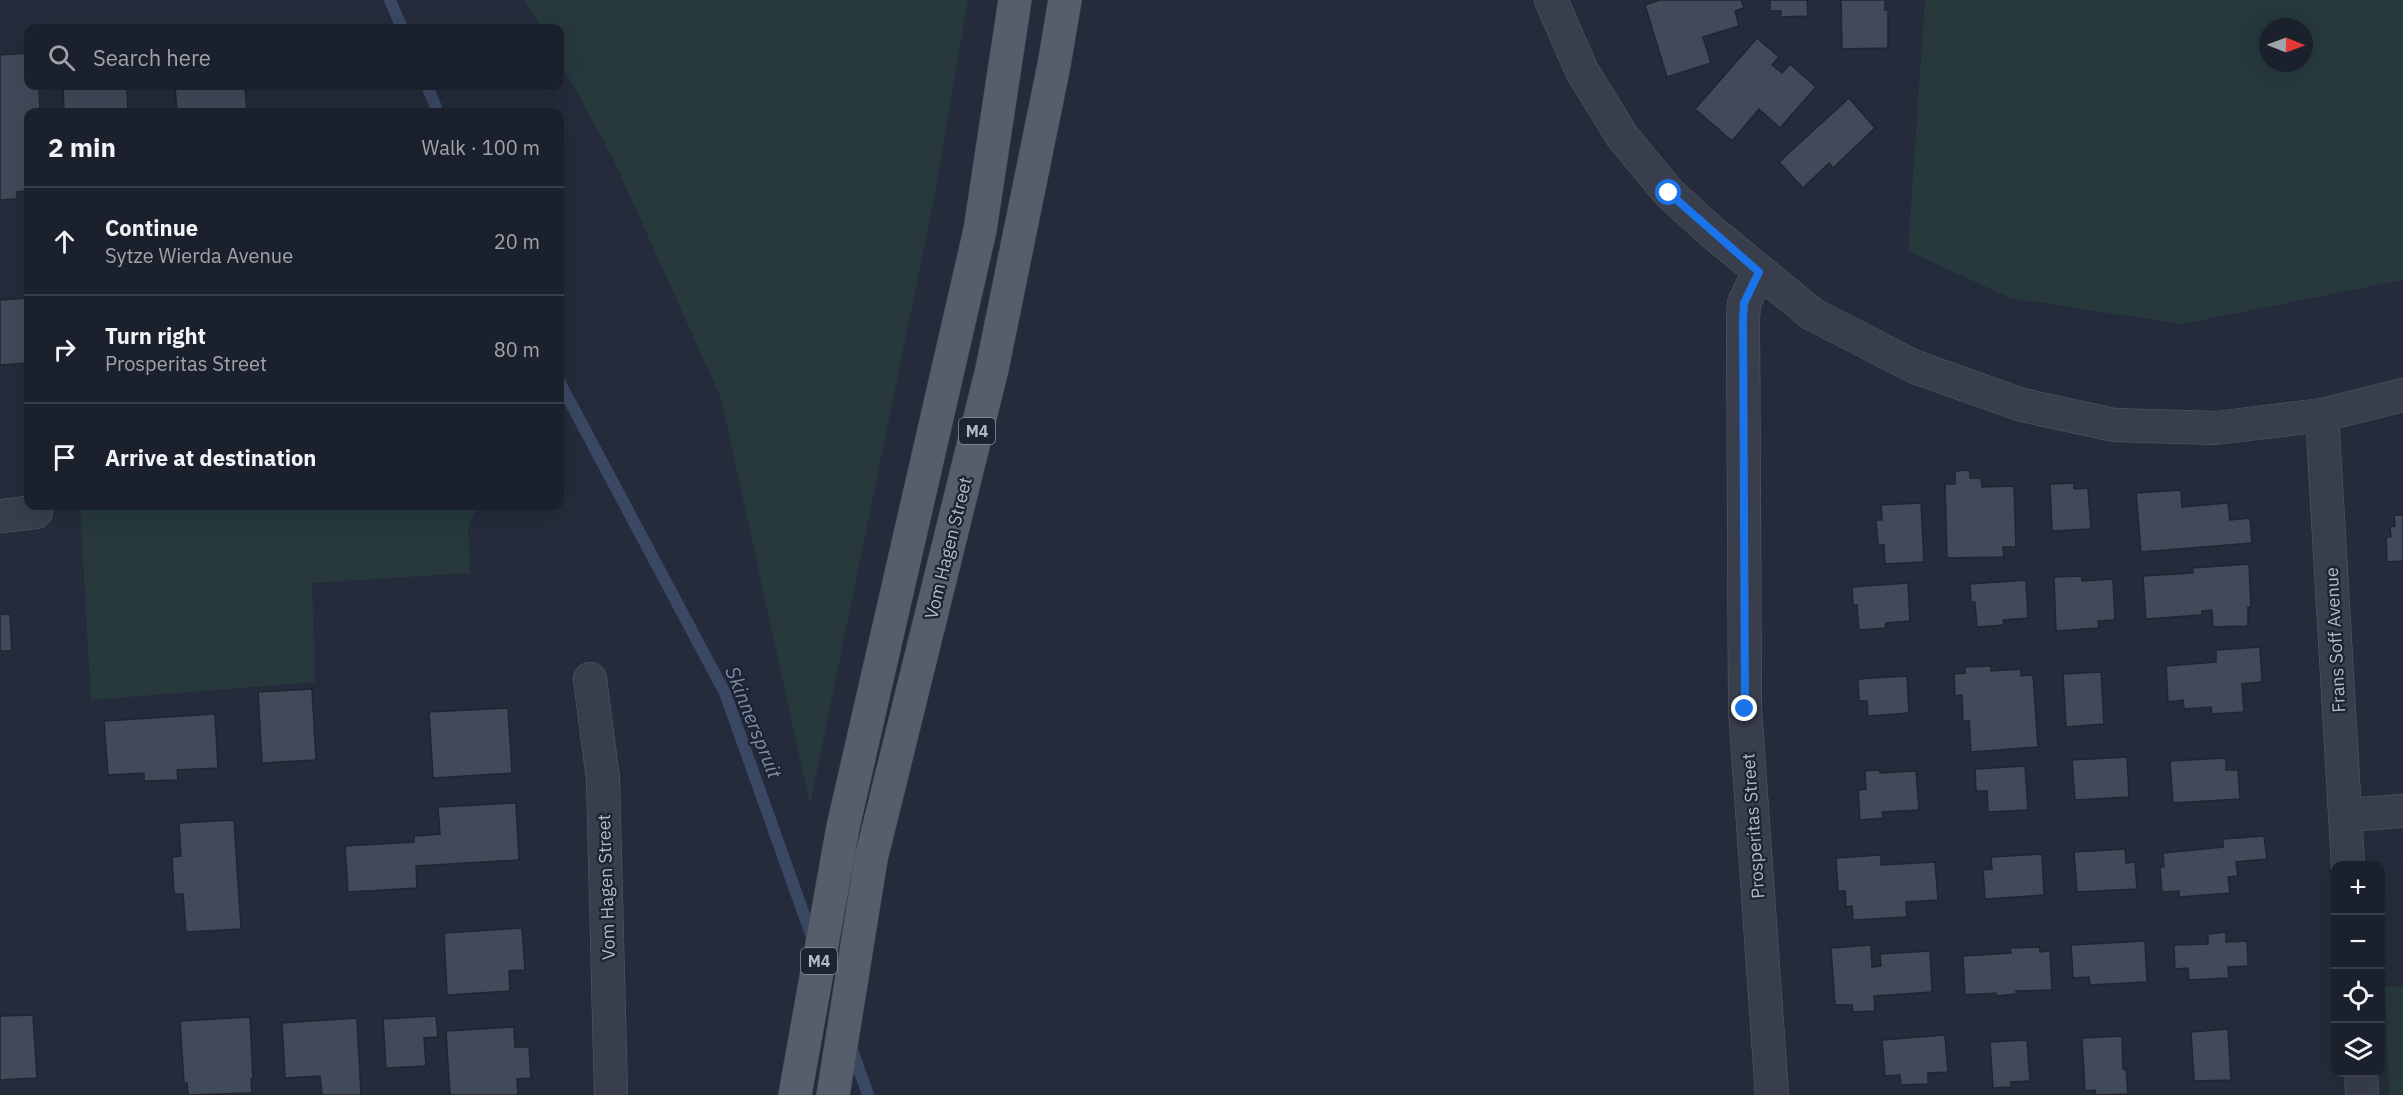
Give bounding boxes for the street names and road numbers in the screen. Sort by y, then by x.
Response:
road number: M4 [959,418,995,444]
street label: Vom Hagen Street [919,474,977,622]
street label: Frans Soff Avenue [2320,567,2350,713]
street label: Prosperitas Street [1736,752,1770,900]
street label: Vom Hagen Street [592,814,620,960]
road number: M4 [801,948,837,974]

